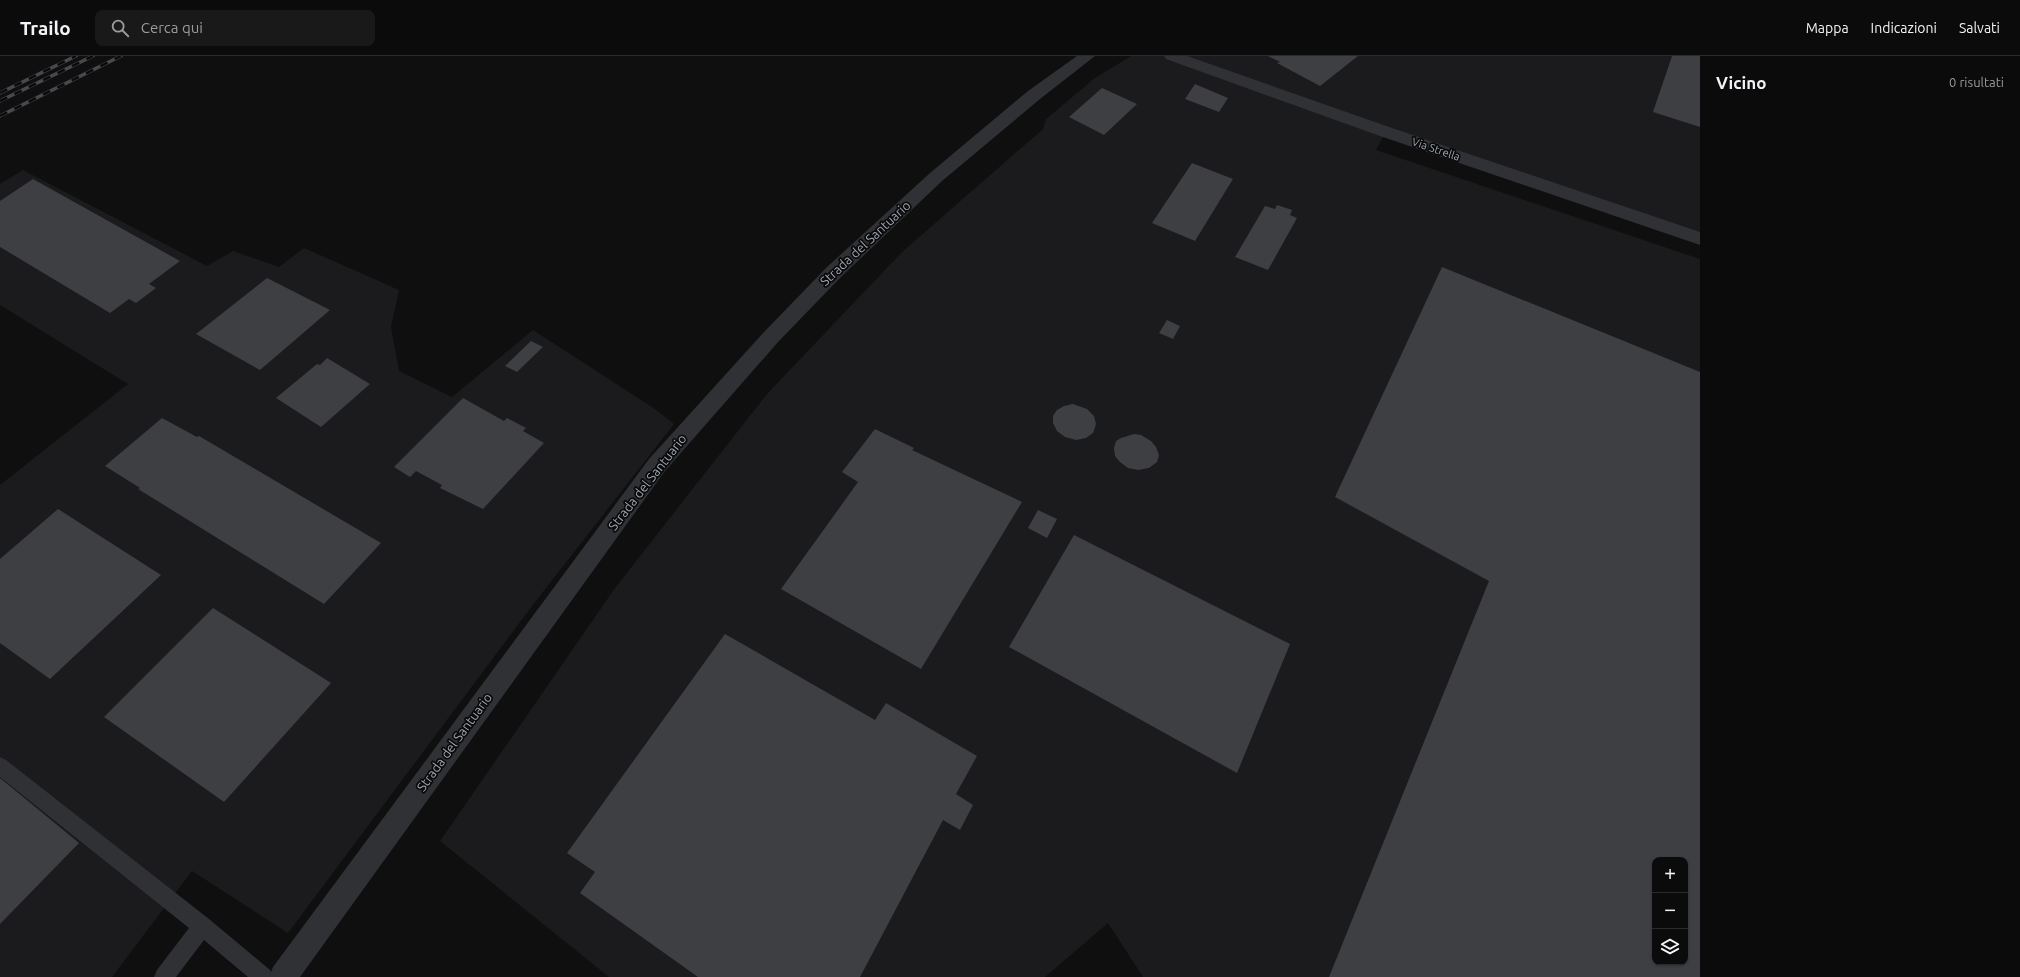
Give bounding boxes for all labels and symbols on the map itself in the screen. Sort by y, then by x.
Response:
street label: Via Strella [1410,135,1462,163]
street label: Strada del Santuario [817,198,913,288]
street label: Strada del Santuario [605,431,689,533]
street label: Strada del Santuario [414,690,494,794]

